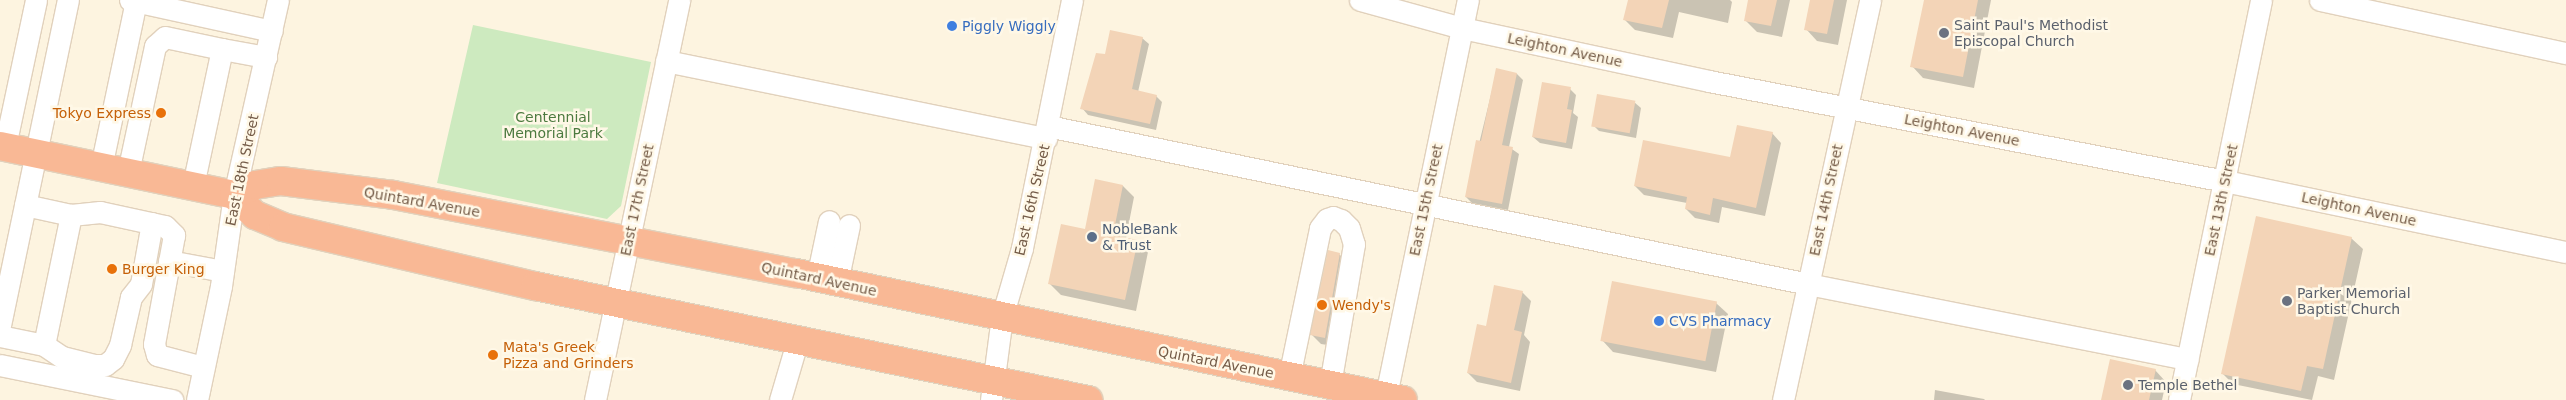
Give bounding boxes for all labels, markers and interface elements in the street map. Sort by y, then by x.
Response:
place label: Saint Paul's Methodist Episcopal Church [1954,17,2108,49]
place label: Piggly Wiggly [962,18,1056,34]
marker: Piggly Wiggly [946,20,958,32]
marker: Saint Paul's Methodist Episcopal Church [1938,27,1950,39]
street label: Leighton Avenue [1506,30,1624,70]
place label: Tokyo Express [53,105,151,121]
marker: Tokyo Express [155,107,167,119]
park label: Centennial Memorial Park [503,109,603,142]
street label: Leighton Avenue [1903,111,2021,149]
street label: East 18th Street [222,113,262,227]
street label: East 17th Street [617,143,657,257]
street label: East 16th Street [1011,143,1053,257]
street label: East 15th Street [1406,143,1446,257]
street label: East 14th Street [1806,143,1846,257]
street label: East 13th Street [2201,143,2241,257]
street label: Quintard Avenue [363,184,481,220]
street label: Leighton Avenue [2300,189,2418,229]
place label: NobleBank & Trust [1102,221,1178,253]
marker: NobleBank & Trust [1086,231,1098,243]
street label: Quintard Avenue [760,259,878,299]
place label: Burger King [122,261,205,277]
marker: Burger King [106,263,118,275]
place label: Parker Memorial Baptist Church [2297,285,2411,318]
marker: Parker Memorial Baptist Church [2281,295,2293,307]
place label: Wendy's [1332,297,1391,313]
marker: Wendy's [1316,299,1328,311]
place label: CVS Pharmacy [1669,313,1771,329]
marker: CVS Pharmacy [1653,315,1665,327]
place label: Mata's Greek Pizza and Grinders [503,339,633,372]
street label: Quintard Avenue [1157,343,1275,381]
marker: Mata's Greek Pizza and Grinders [487,349,499,361]
place label: Temple Bethel [2138,377,2237,393]
marker: Temple Bethel [2122,379,2134,391]

